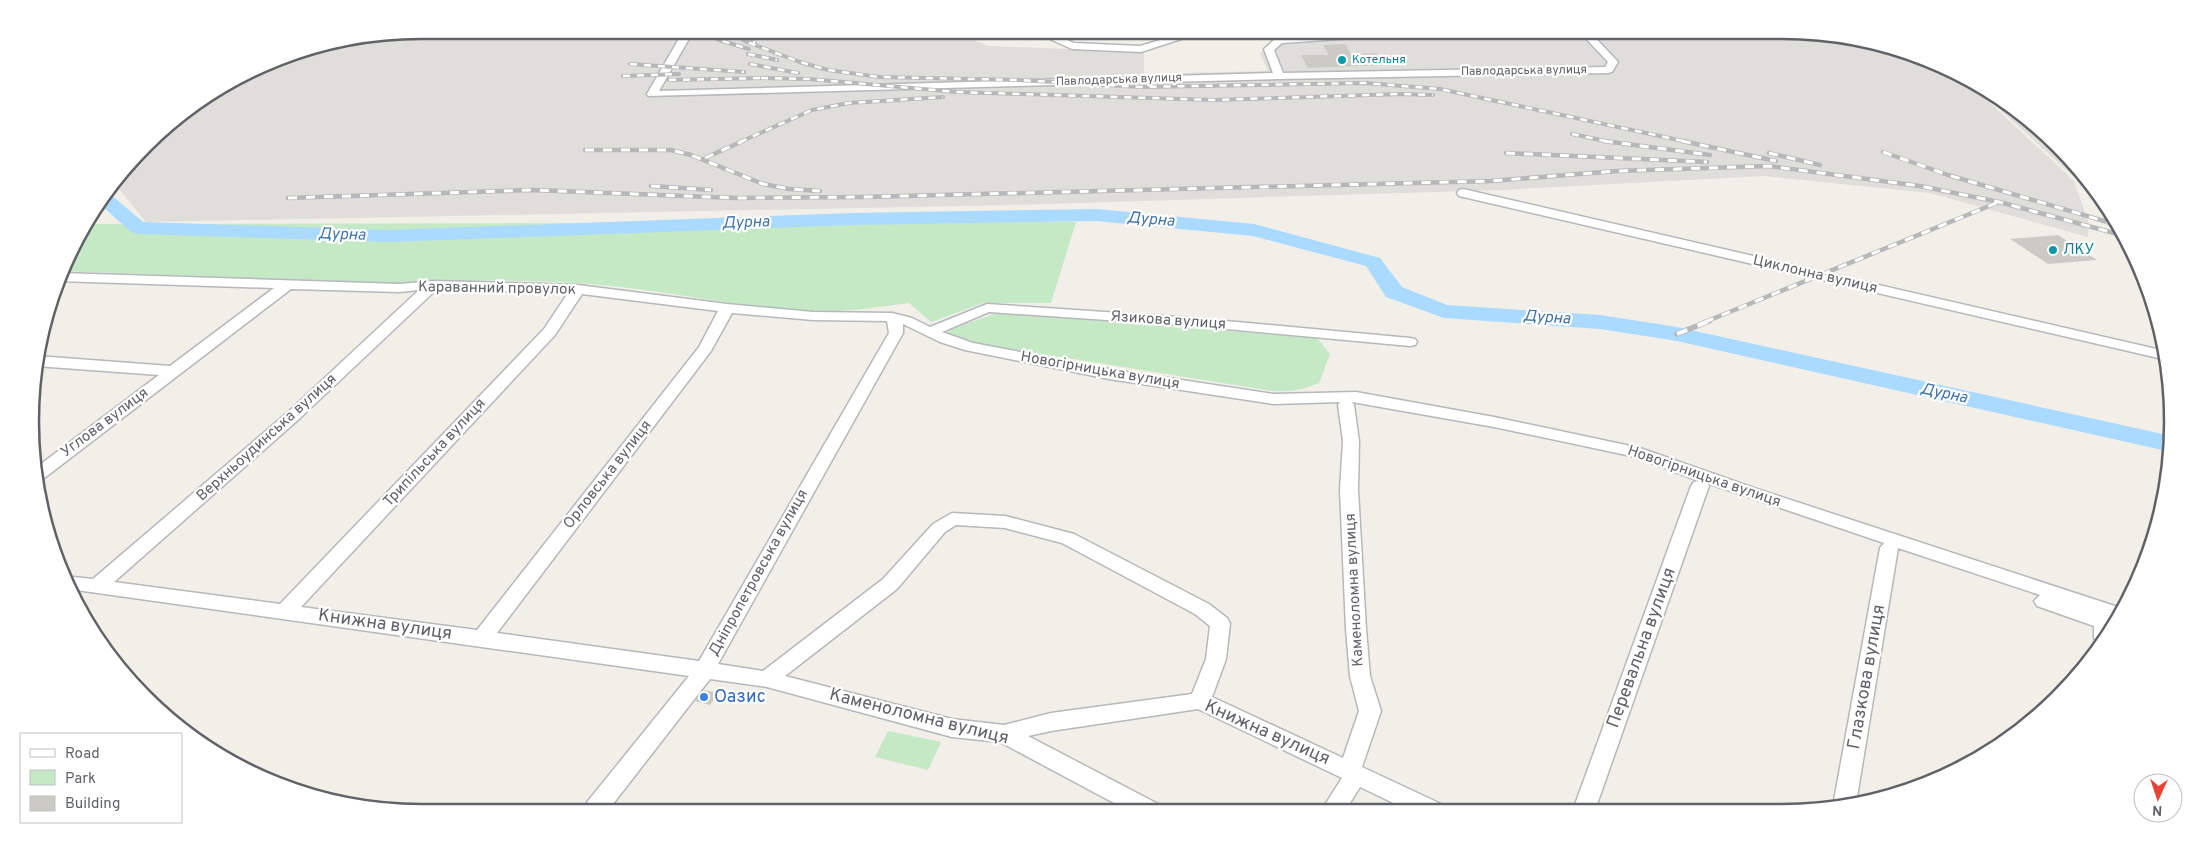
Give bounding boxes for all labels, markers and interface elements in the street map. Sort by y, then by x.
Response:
place label: Котельня [1352,52,1406,68]
marker: Котельня [1336,54,1348,66]
street label: Павлодарська вулиця [1461,62,1587,80]
street label: Павлодарська вулиця [1056,70,1182,90]
water label: Дурна [1127,208,1176,232]
water label: Дурна [722,212,771,234]
water label: Дурна [318,224,367,246]
place label: ЛКУ [2063,241,2095,260]
marker: ЛКУ [2047,244,2059,256]
street label: Циклонна вулиця [1751,251,1879,299]
street label: Караванний провулок [418,278,576,300]
water label: Дурна [1523,306,1572,330]
street label: Язикова вулиця [1109,307,1227,335]
street label: Новогірницька вулиця [1019,348,1181,394]
street label: Верхньоудинська вулиця [193,370,341,506]
water label: Дурна [1919,379,1970,409]
street label: Углова вулиця [57,384,153,462]
street label: Трипільська вулиця [380,395,490,511]
street label: Орловська вулиця [560,417,656,533]
street label: Новогірницька вулиця [1625,442,1783,512]
street label: Дніпропетровська вулиця [705,486,813,660]
street label: Каменоломна вулиця [1341,513,1369,667]
street label: Перевальна вулиця [1602,565,1682,731]
street label: Глазкова вулиця [1843,603,1891,751]
street label: Книжна вулиця [317,604,453,646]
street label: Каменоломна вулиця [827,684,1011,750]
place label: Оазис [714,686,766,709]
marker: Оазис [698,691,710,703]
street label: Книжна вулиця [1201,695,1333,771]
legend [20,733,182,823]
text: Road [65,745,100,764]
text: Park [65,770,96,789]
north arrow [2133,773,2183,823]
text: Building [65,795,120,814]
text: N [2152,801,2163,818]

